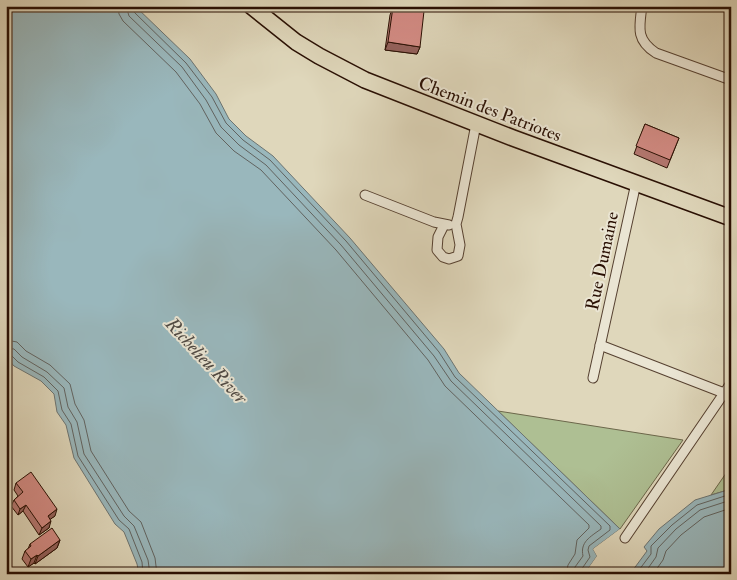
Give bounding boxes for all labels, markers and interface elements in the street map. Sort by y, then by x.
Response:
street label: Chemin des Patriotes [415,72,565,147]
street label: Rue Dumaine [581,209,624,313]
water label: Richelieu River [159,312,253,410]

